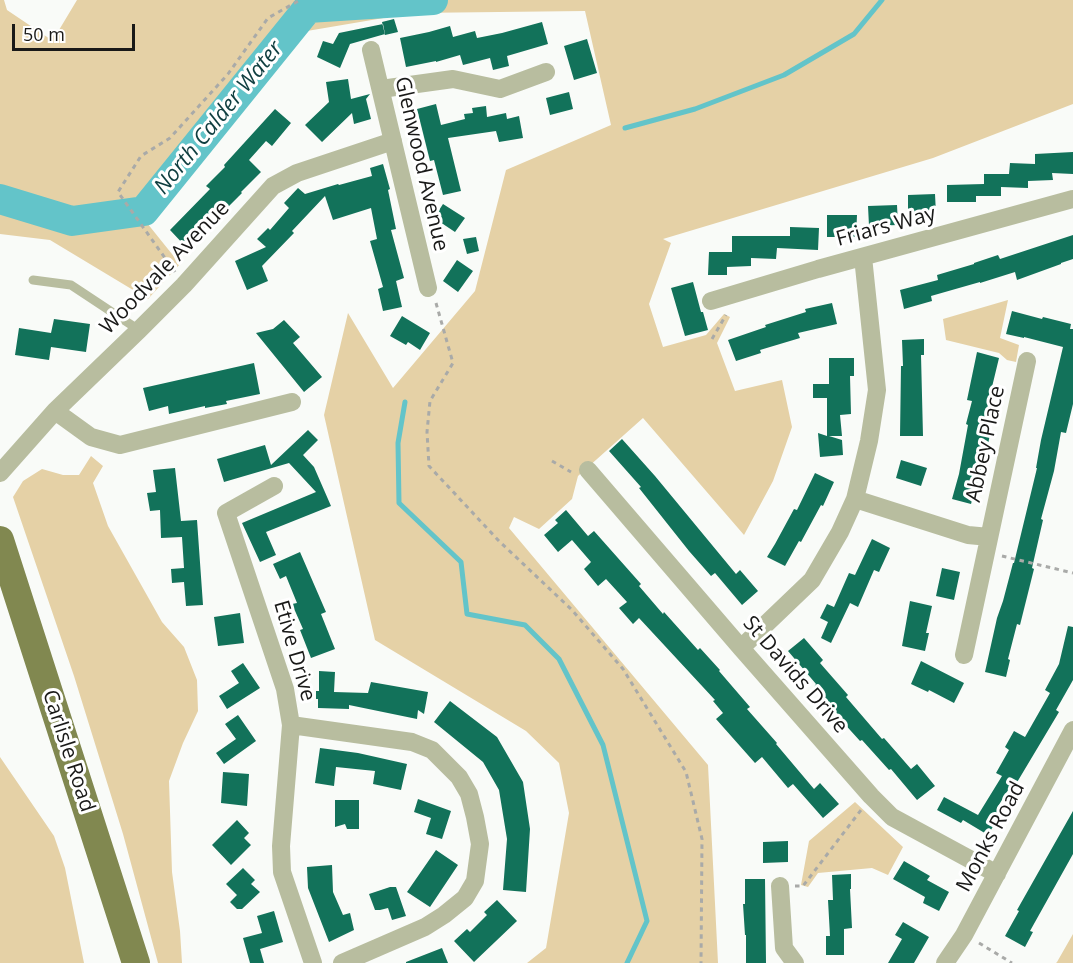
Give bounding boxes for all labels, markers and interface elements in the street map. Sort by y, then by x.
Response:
scale bar [15,12,138,50]
text: 50 m [23,22,65,46]
water label: North Calder Water [149,36,289,200]
street label: Glenwood Avenue [389,74,453,254]
street label: Woodvale Avenue [95,196,235,340]
street label: Friars Way [833,202,939,252]
street label: Abbey Place [961,384,1011,504]
street label: Etive Drive [268,598,320,704]
street label: St Davids Drive [737,611,853,739]
street label: Carlisle Road [36,687,100,815]
street label: Monks Road [951,778,1031,896]

